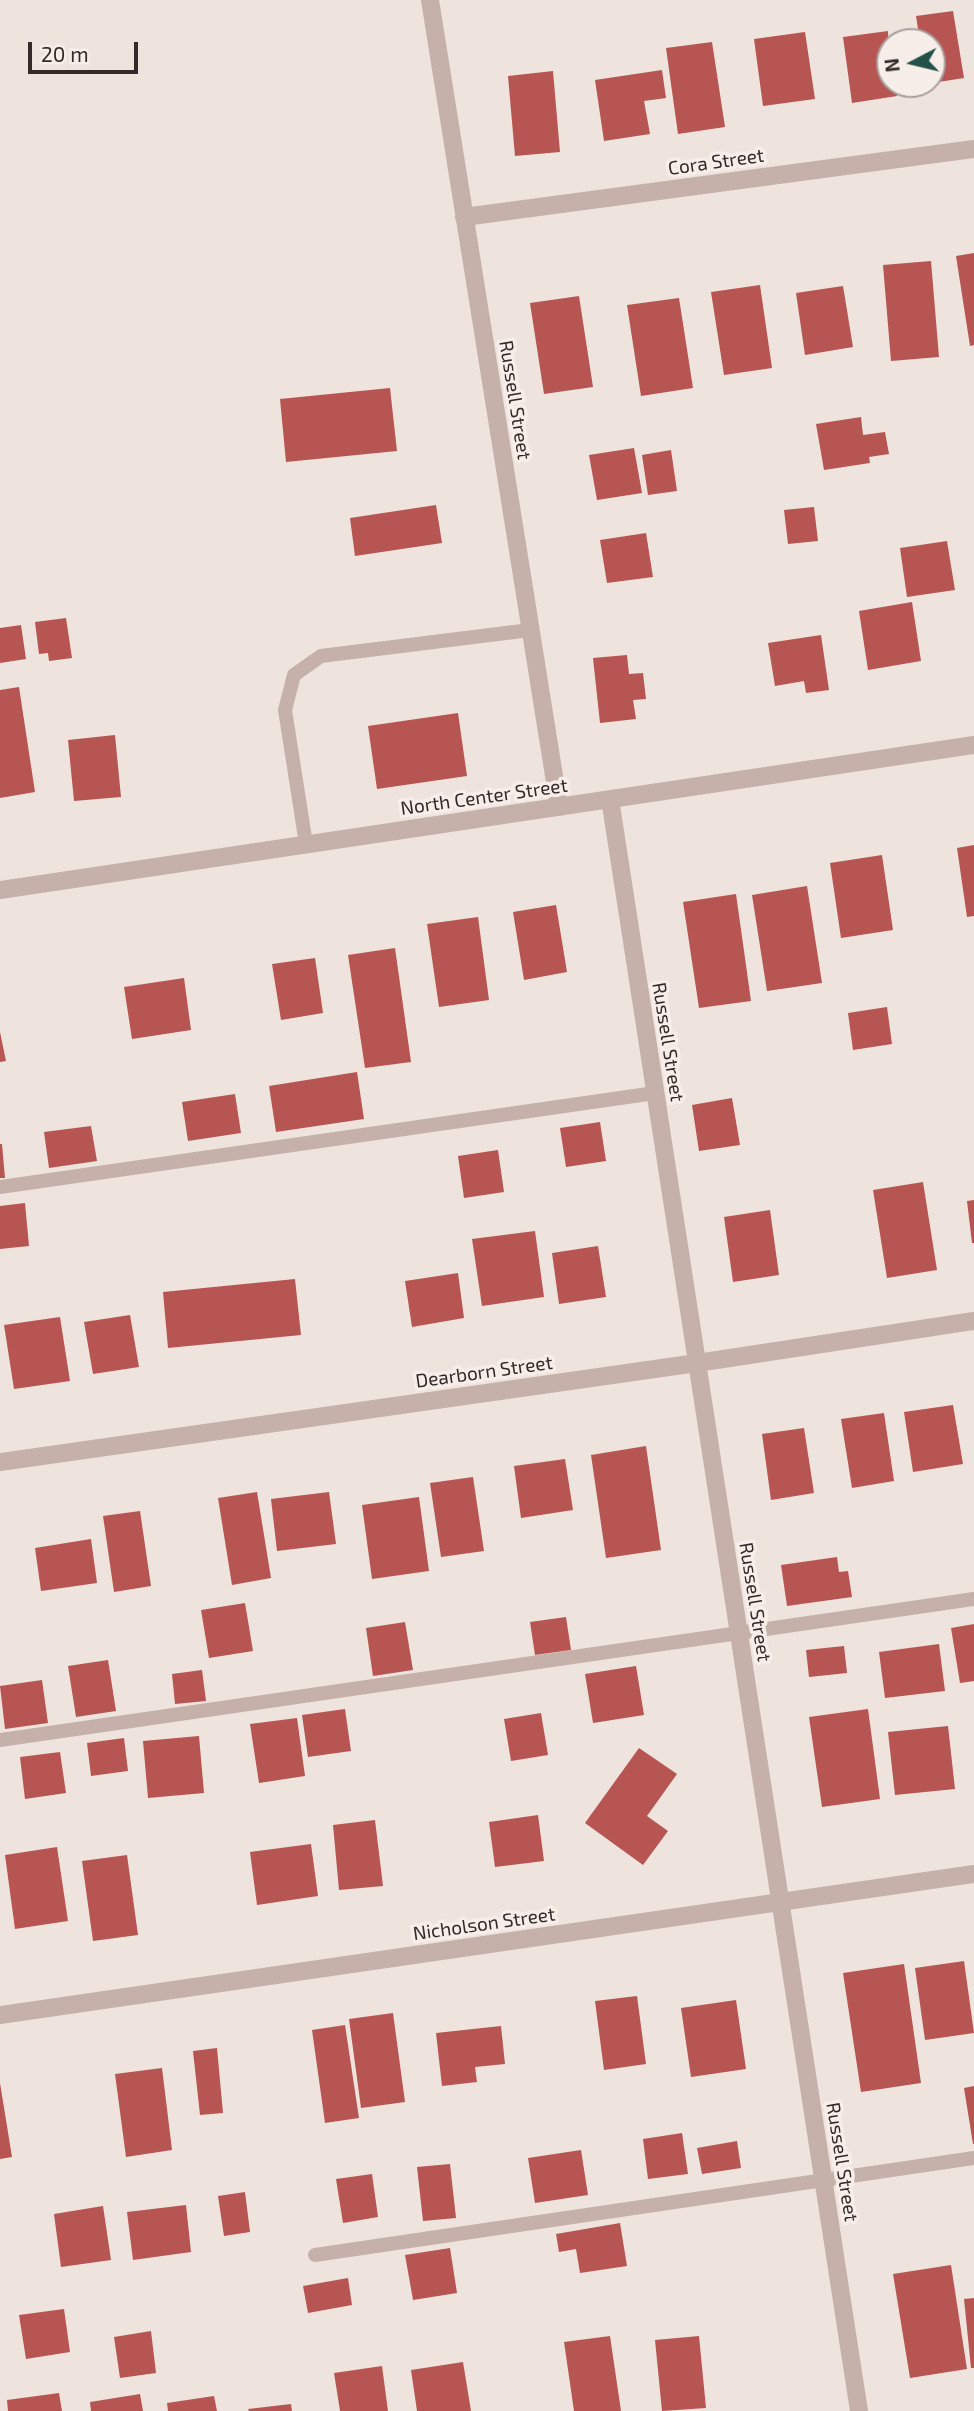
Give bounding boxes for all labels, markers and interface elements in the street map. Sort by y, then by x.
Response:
scale bar [32,28,142,72]
north arrow [876,28,946,98]
text: 20 m [41,41,89,66]
text: N [879,57,904,74]
street label: Cora Street [667,144,765,180]
street label: Russell Street [494,339,536,461]
street label: North Center Street [399,774,569,820]
street label: Russell Street [647,981,689,1103]
street label: Dearborn Street [414,1351,554,1393]
street label: Russell Street [734,1541,776,1663]
street label: Nicholson Street [411,1903,557,1945]
street label: Russell Street [821,2101,863,2223]

